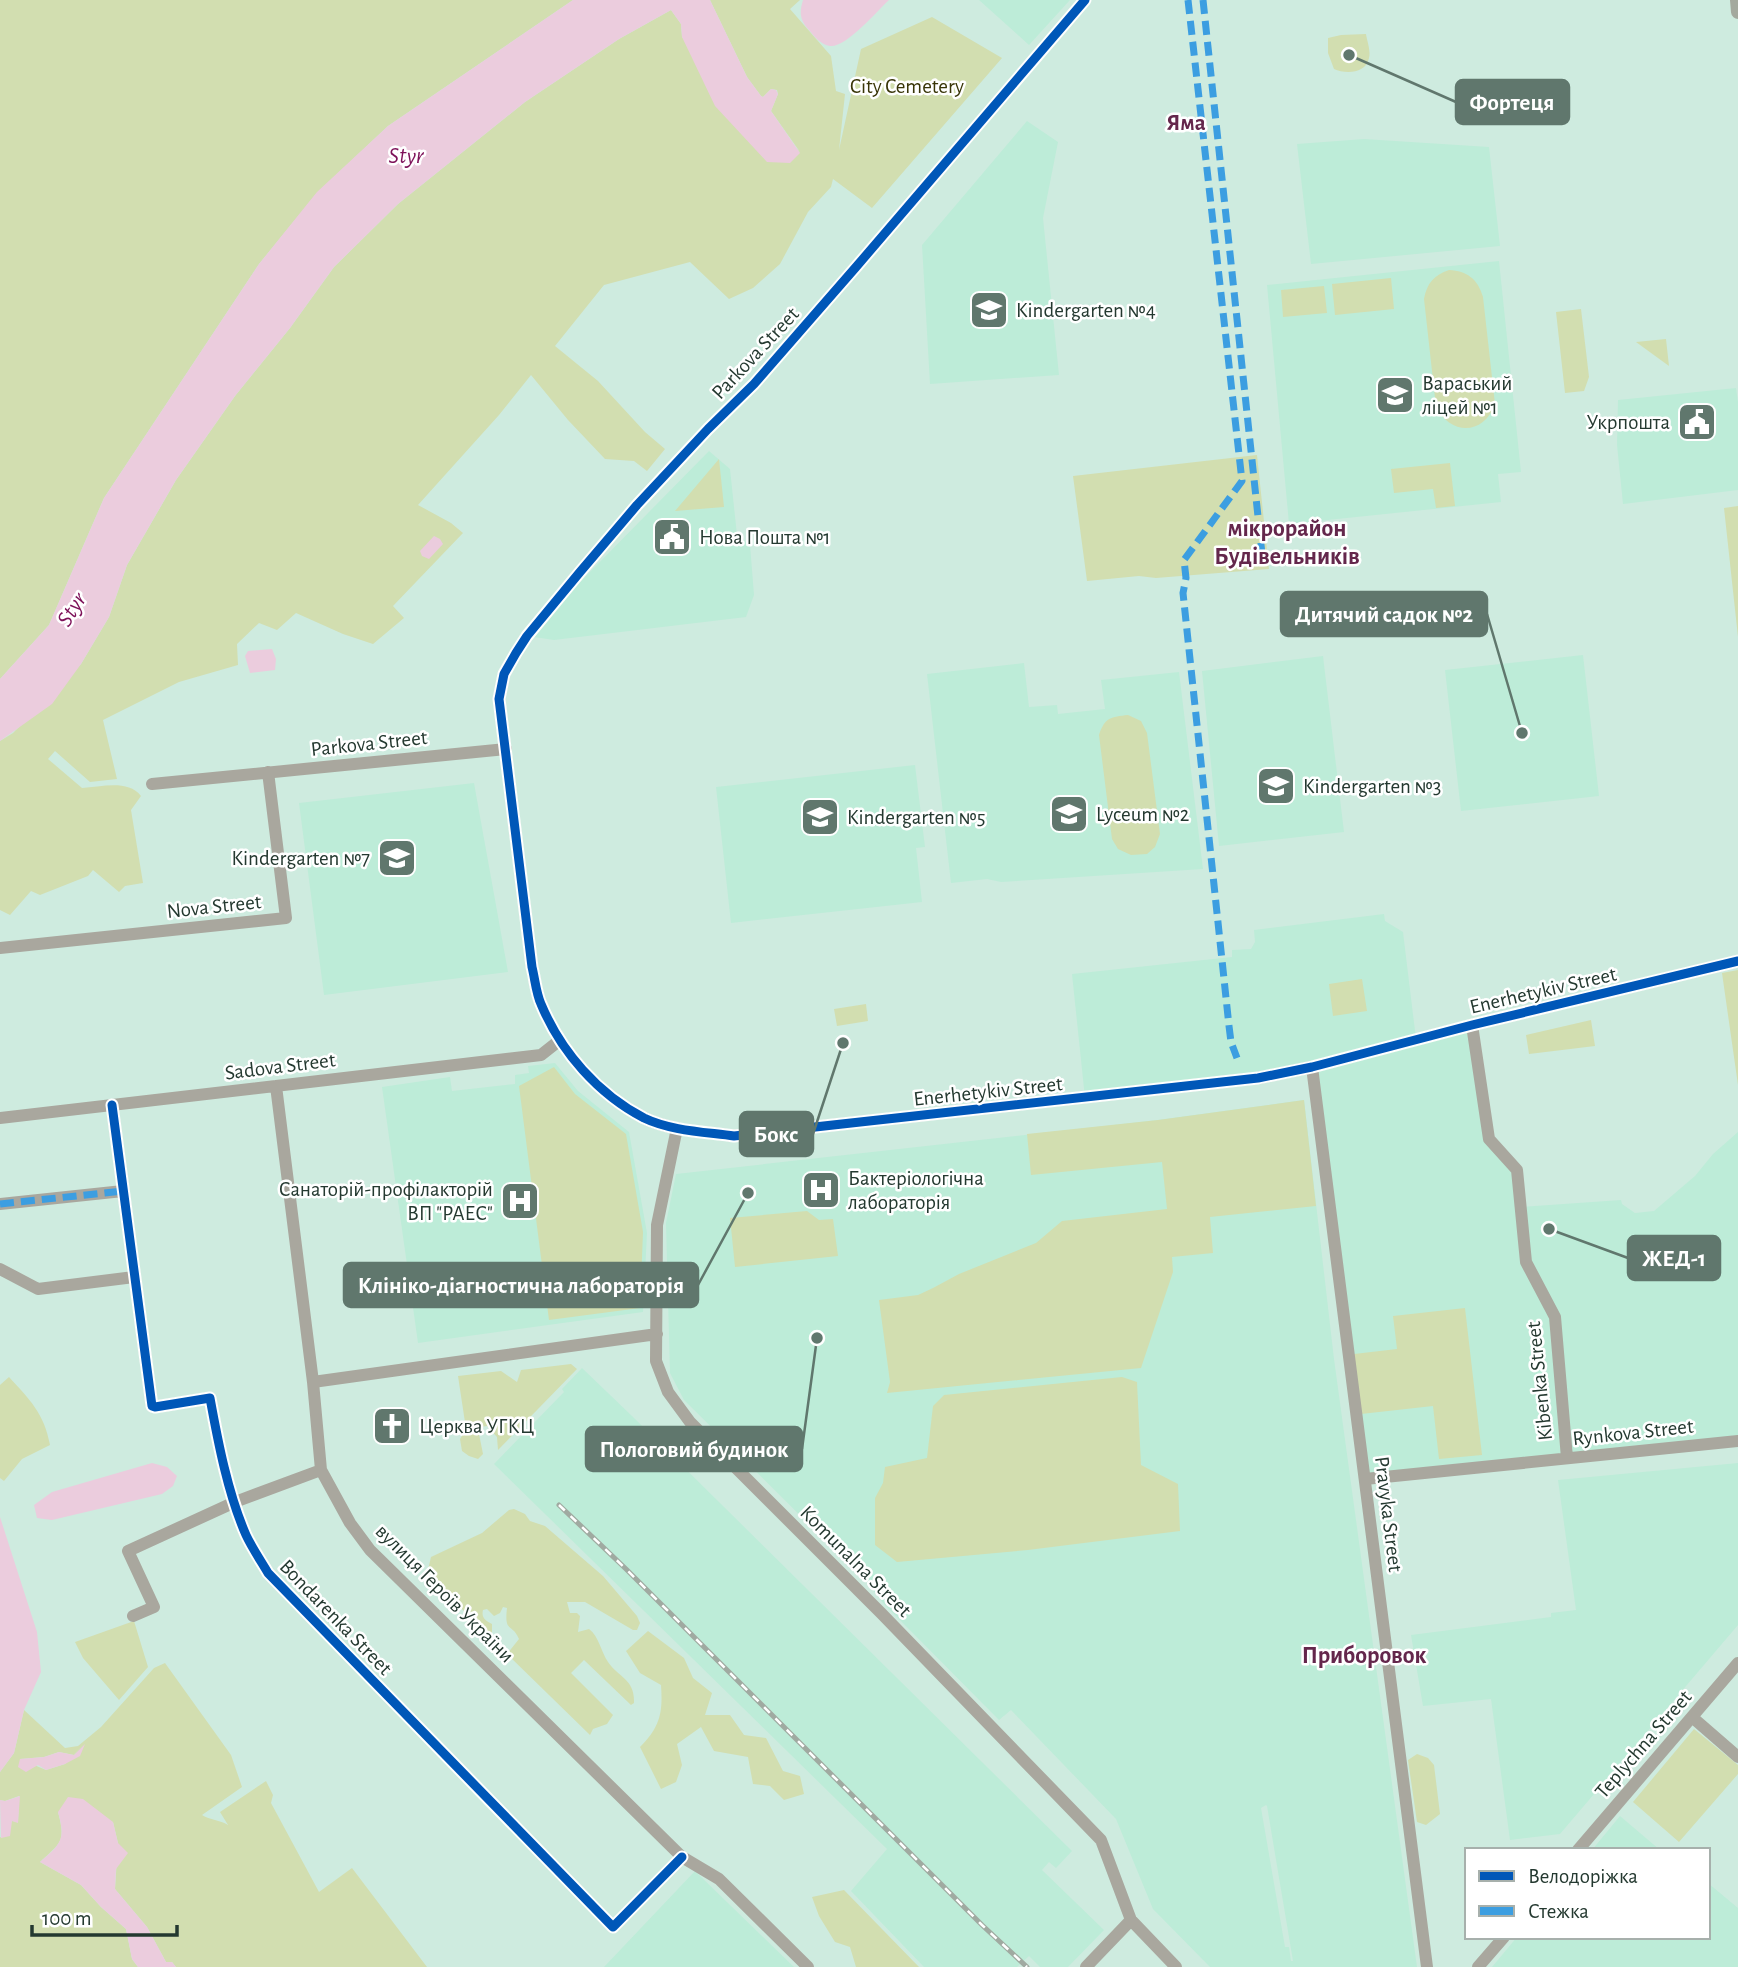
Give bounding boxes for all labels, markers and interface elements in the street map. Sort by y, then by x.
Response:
park label: City Cemetery [850,76,964,97]
callout: Фортеця [1456,80,1569,124]
text: Фортеця [1470,92,1555,115]
district label: Яма [1166,112,1206,135]
water label: Styr [389,145,424,168]
school or university icon: Kindergarten №4 [968,289,1010,331]
place label: Kindergarten №4 [1016,300,1156,321]
street label: Parkova Street [708,303,803,403]
place label: Вараський ліцей №1 [1422,373,1512,418]
school or university icon: Вараський ліцей №1 [1374,374,1416,416]
public building icon: Укрпошта [1676,401,1718,443]
place label: Укрпошта [1586,412,1670,433]
public building icon: Нова Пошта №1 [651,516,693,558]
district label: мікрорайон Будівельників [1214,517,1360,569]
place label: Нова Пошта №1 [699,527,831,548]
water label: Styr [53,588,92,631]
callout: Дитячий садок №2 [1281,592,1487,636]
text: Дитячий садок №2 [1295,604,1473,627]
street label: Parkova Street [310,727,429,760]
school or university icon: Kindergarten №3 [1255,765,1297,807]
place label: Kindergarten №3 [1303,776,1441,797]
school or university icon: Lyceum №2 [1048,793,1090,835]
school or university icon: Kindergarten №5 [799,796,841,838]
place label: Lyceum №2 [1096,804,1189,825]
place label: Kindergarten №5 [847,807,986,828]
school or university icon: Kindergarten №7 [376,837,418,879]
place label: Kindergarten №7 [232,848,370,869]
street label: Nova Street [166,891,263,922]
street label: Enerhetykiv Street [1468,963,1619,1018]
street label: Sadova Street [224,1049,337,1084]
street label: Enerhetykiv Street [912,1073,1064,1110]
callout: Бокс [740,1112,813,1156]
text: Бокс [753,1124,799,1147]
place label: Бактеріологічна лабораторія [848,1168,984,1213]
hospital icon: Бактеріологічна лабораторія [800,1169,842,1211]
place label: Санаторій-профілакторій ВП "РАЕС" [279,1179,493,1224]
hospital icon: Санаторій-профілакторій ВП "РАЕС" [499,1180,541,1222]
callout: ЖЕД-1 [1628,1236,1720,1280]
text: ЖЕД-1 [1642,1248,1706,1271]
callout: Клініко-діагностична лабораторія [344,1263,698,1307]
text: Клініко-діагностична лабораторія [358,1275,684,1298]
street label: Kibenka Street [1523,1320,1556,1442]
church icon: Церква УГКЦ [371,1405,413,1447]
place label: Церква УГКЦ [419,1416,534,1437]
street label: Rynkova Street [1572,1416,1695,1449]
callout: Пологовий будинок [586,1427,802,1471]
text: Пологовий будинок [600,1439,789,1462]
street label: Pravyka Street [1371,1455,1406,1573]
street label: Komunalna Street [796,1502,915,1621]
street label: вулиця Героїв України [371,1520,518,1667]
street label: Bondarenka Street [275,1556,396,1679]
district label: Приборовок [1302,1644,1426,1668]
street label: Teplychna Street [1591,1686,1696,1802]
legend [1465,1848,1710,1939]
text: Велодоріжка [1528,1866,1638,1887]
scale bar [32,1894,177,1938]
text: Стежка [1528,1901,1589,1922]
text: 100 m [42,1908,92,1929]

